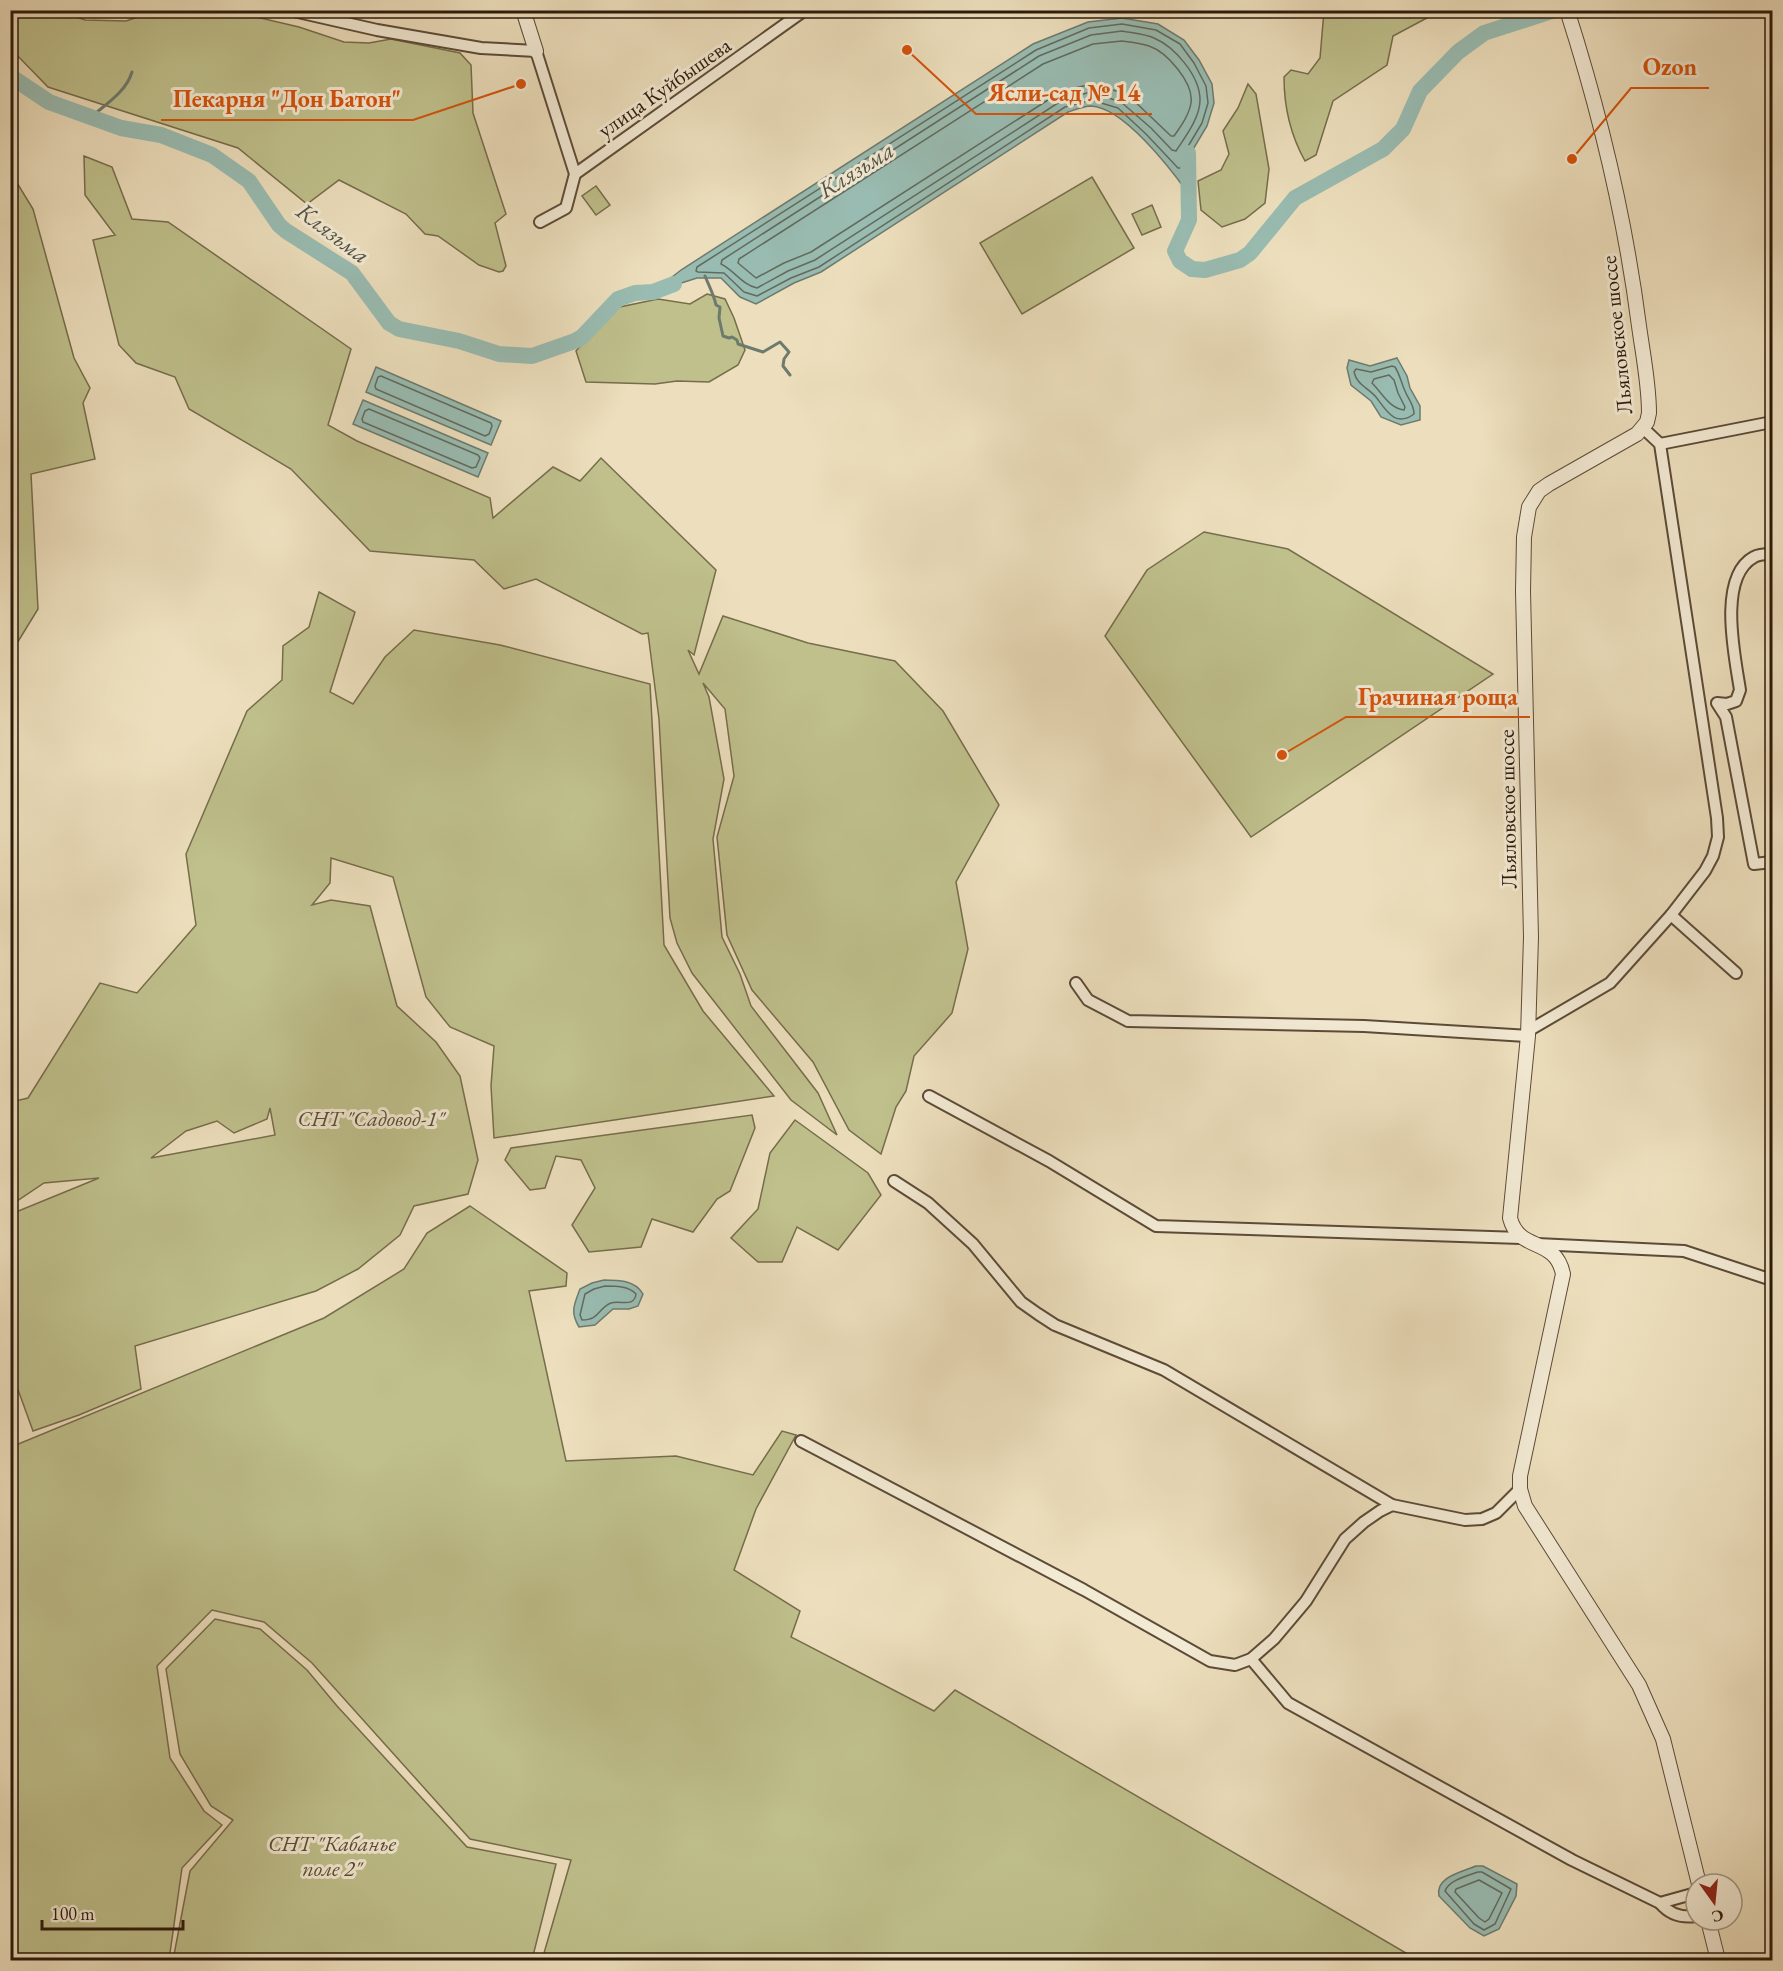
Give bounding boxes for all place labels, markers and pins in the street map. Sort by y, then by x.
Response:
callout: Ozon [1631,46,1709,88]
callout: Ясли-сад № 14 [976,72,1152,114]
callout: Пекарня "Дон Батон" [161,78,413,120]
callout: Грачиная роща [1346,675,1530,717]

